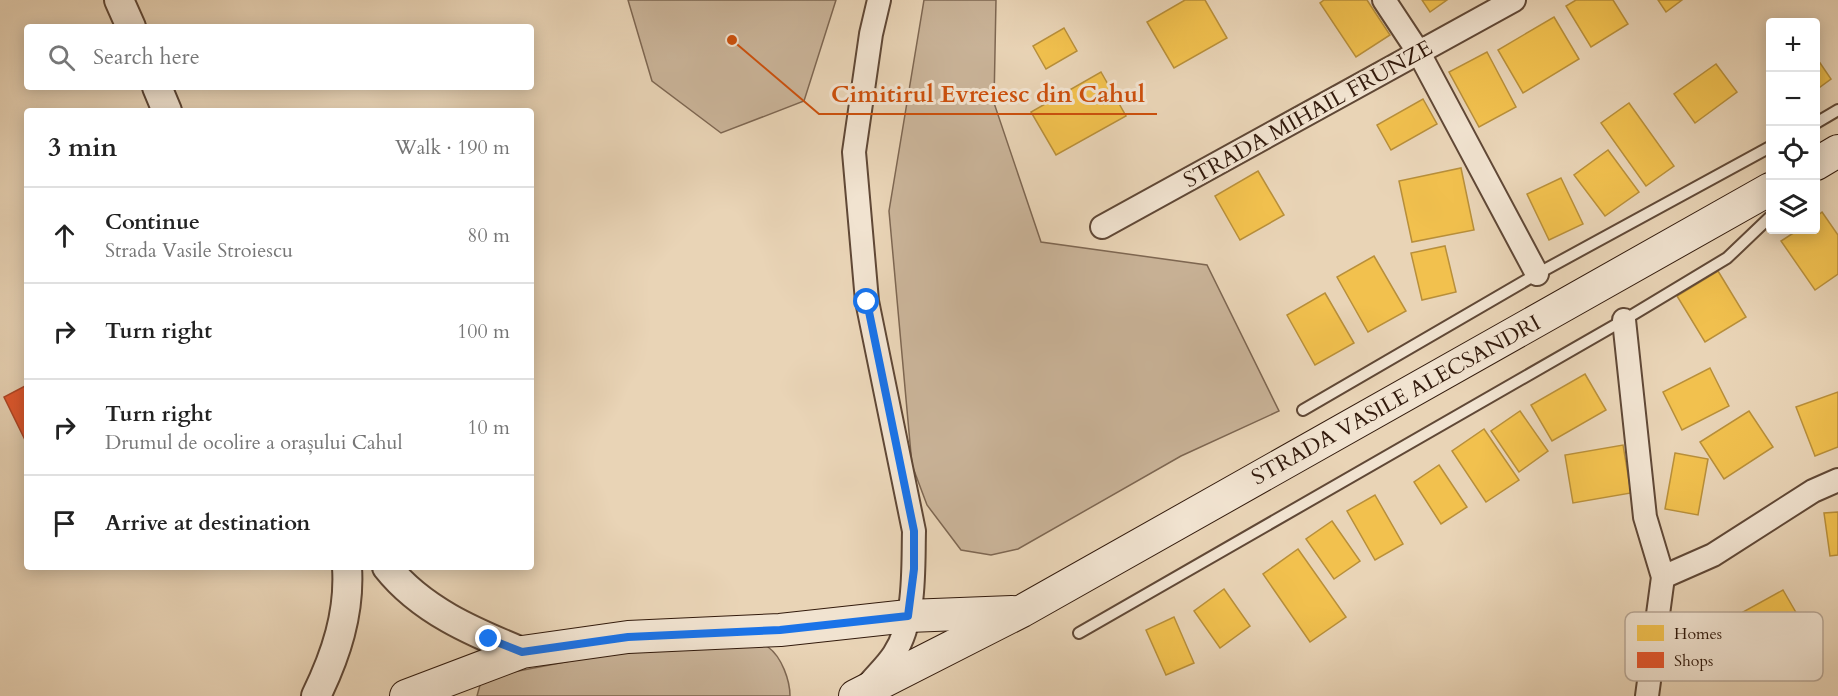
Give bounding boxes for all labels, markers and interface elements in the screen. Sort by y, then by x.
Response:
map controls [1766,18,1820,234]
button: + [1766,18,1820,72]
search box [24,24,534,90]
street label: STRADA MIHAIL FRUNZE [1178,33,1438,195]
icon: search [45,41,78,74]
text: Search here [93,42,200,72]
callout: Cimitirul Evreiesc din Cahul [819,72,1157,114]
button: − [1766,72,1820,126]
text: Cimitirul Evreiesc din Cahul [831,78,1145,111]
button: locate [1766,126,1820,180]
text: 3 min [48,130,117,165]
text: Walk · 190 m [395,134,510,161]
button: layers [1766,180,1820,234]
text: Continue [105,207,200,237]
icon: ahead [48,219,81,252]
text: 80 m [467,222,510,249]
text: Strada Vasile Stroiescu [105,237,293,264]
route start [853,288,879,314]
street label: STRADA VASILE ALECSANDRI [1246,308,1546,492]
icon: right [48,315,81,348]
text: Turn right [105,316,212,346]
text: 100 m [457,318,510,345]
text: Turn right [105,399,212,429]
icon: right [48,411,81,444]
text: 10 m [467,414,510,441]
text: Drumul de ocolire a orașului Cahul [105,429,403,456]
icon: arrive [48,507,81,540]
text: Arrive at destination [105,508,310,538]
legend [1625,612,1823,681]
text: Homes [1674,623,1722,645]
route end [475,625,501,651]
text: Shops [1674,650,1713,672]

